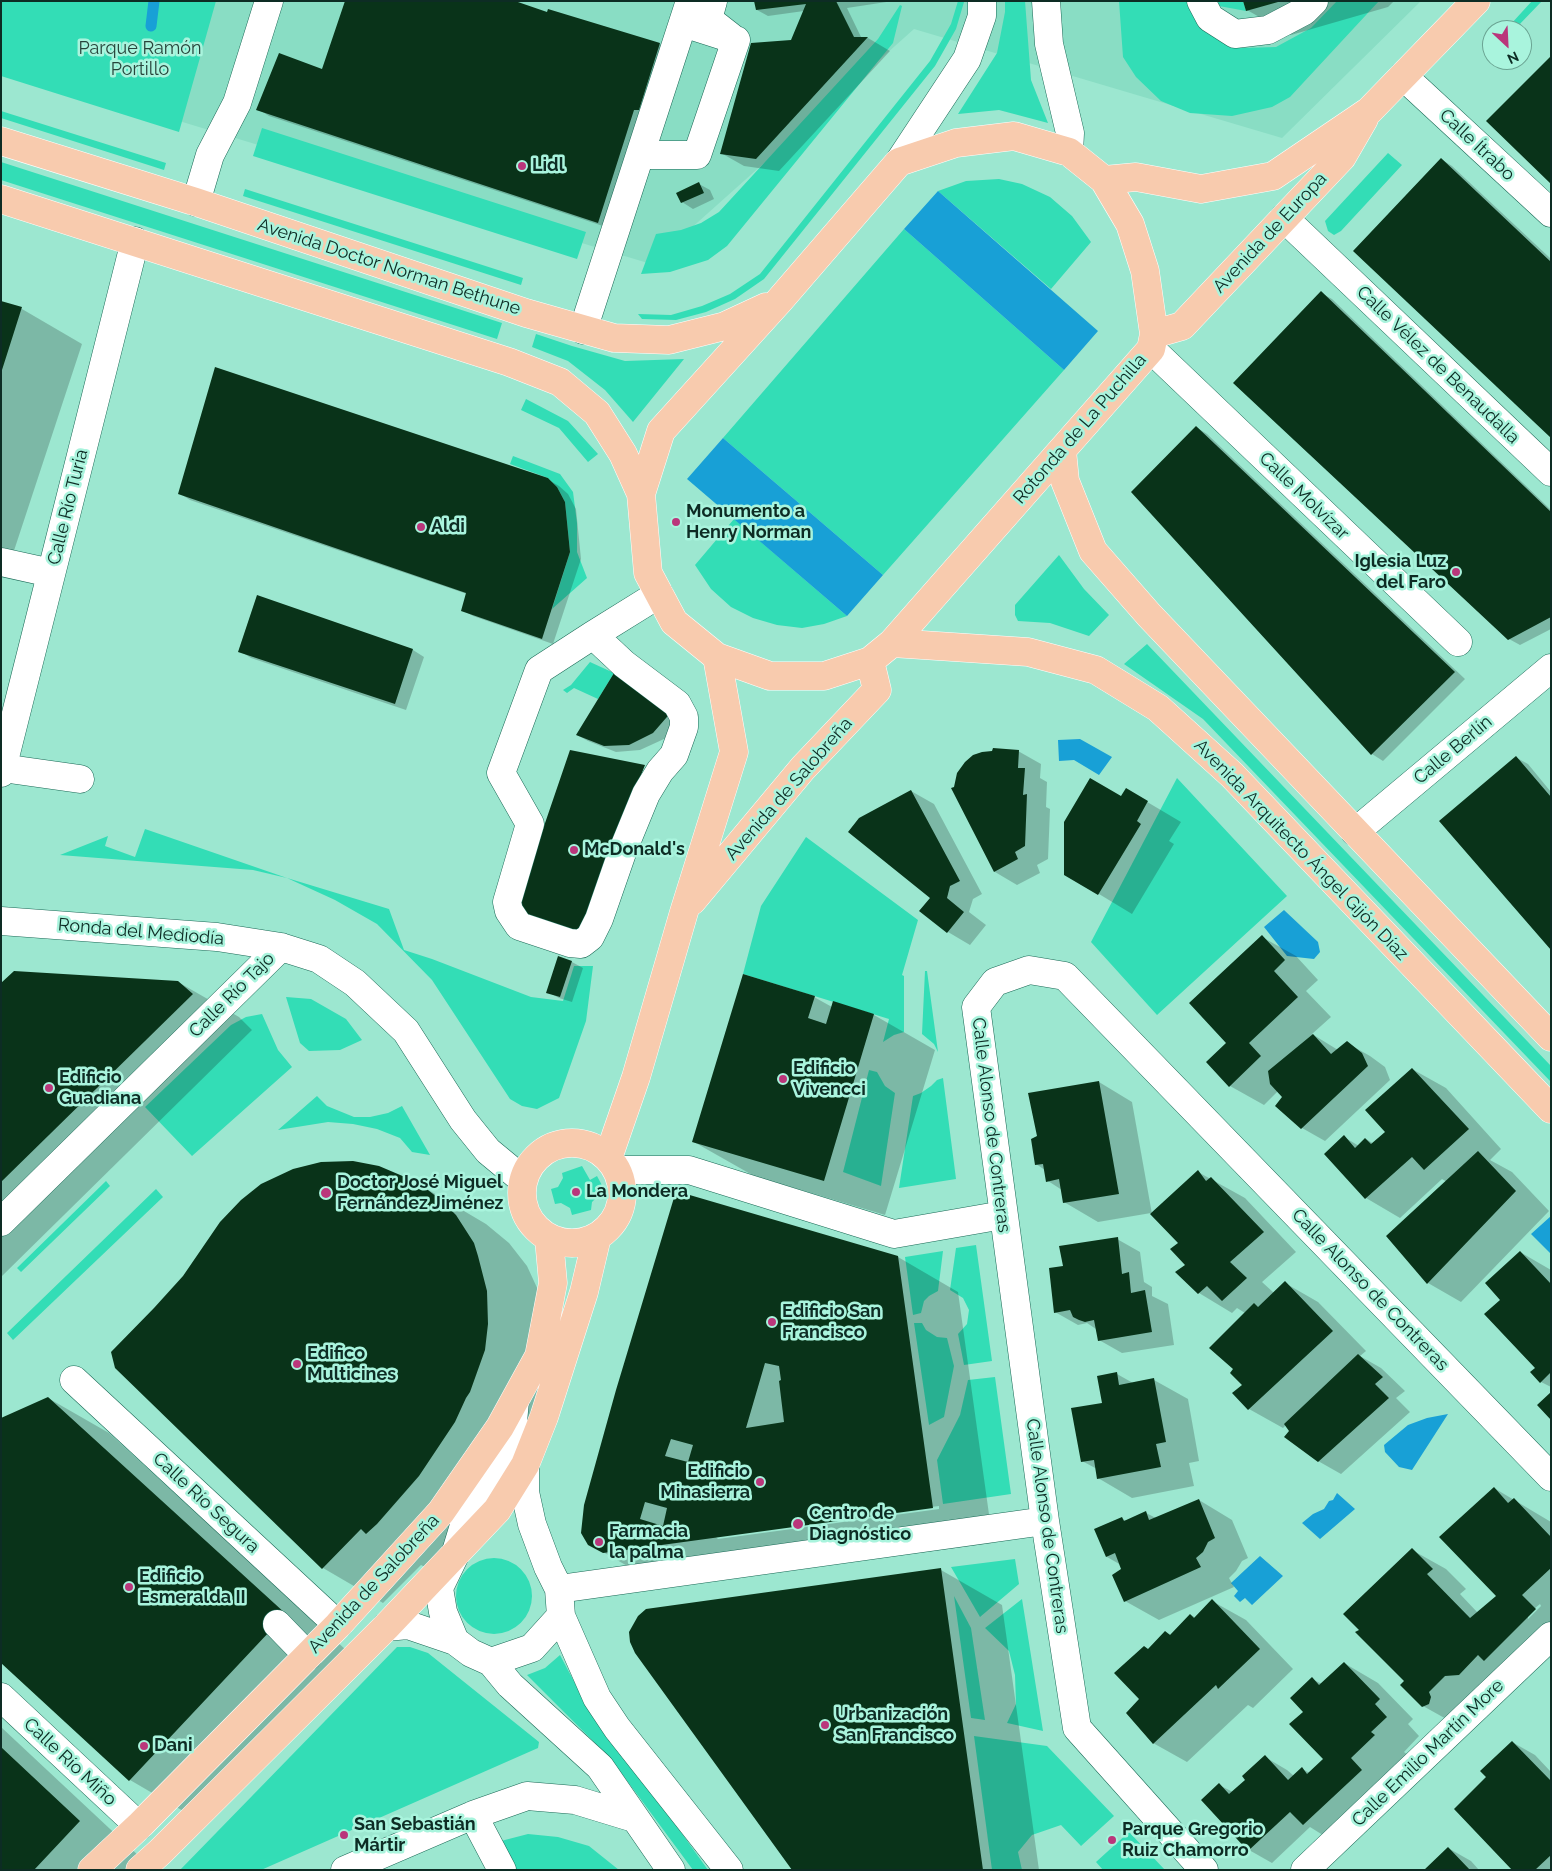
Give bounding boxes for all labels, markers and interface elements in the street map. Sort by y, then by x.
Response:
north arrow [1482,20,1532,70]
park label: Parque Ramón Portillo [78,38,202,80]
text: N [1505,48,1521,67]
street label: Calle Ítrabo [1435,105,1519,185]
place label: Lidl [532,155,564,177]
marker: Lidl [516,160,528,172]
street label: Avenida de Europa [1209,168,1331,298]
street label: Avenida Doctor Norman Bethune [255,214,523,320]
street label: Calle Vélez de Benaudalla [1352,282,1524,448]
street label: Rotonda de La Puchilla [1009,350,1151,508]
street label: Calle Río Turia [43,447,93,567]
street label: Calle Molvízar [1255,448,1353,544]
place label: Monumento a Henry Norman [686,501,811,544]
place label: Aldi [431,516,465,538]
marker: Monumento a Henry Norman [670,516,682,528]
marker: Aldi [415,521,427,533]
place label: Iglesia Luz del Faro [1354,551,1446,594]
marker: Iglesia Luz del Faro [1450,566,1462,578]
street label: Calle Berlín [1410,711,1496,789]
street label: Avenida de Salobreña [721,713,857,865]
street label: Avenida Arquitecto Ángel Gijón Díaz [1189,735,1413,965]
place label: McDonald's [584,839,685,861]
marker: McDonald's [568,844,580,856]
street label: Ronda del Mediodía [57,914,225,950]
street label: Calle Río Tajo [185,948,279,1042]
street label: Calle Alonso de Contreras [967,1016,1015,1234]
place label: Edificio Vivencci [793,1058,866,1100]
place label: Edificio Guadiana [59,1067,141,1110]
marker: Edificio Vivencci [777,1073,789,1085]
marker: Edificio Guadiana [43,1082,55,1094]
place label: Doctor José Miguel Fernández Jiménez [337,1172,503,1214]
place label: La Mondera [586,1181,688,1203]
marker: Doctor José Miguel Fernández Jiménez [319,1186,333,1200]
marker: La Mondera [570,1186,582,1198]
street label: Calle Alonso de Contreras [1287,1205,1453,1375]
place label: Edificio San Francisco [782,1301,881,1344]
marker: Edificio San Francisco [766,1316,778,1328]
place label: Edifico Multicines [307,1343,396,1386]
marker: Edifico Multicines [291,1358,303,1370]
street label: Calle Alonso de Contreras [1021,1417,1073,1635]
street label: Calle Río Segura [148,1448,264,1558]
place label: Edificio Minasierra [660,1461,750,1504]
marker: Edificio Minasierra [754,1476,766,1488]
place label: Centro de Diagnóstico [809,1503,911,1546]
street label: Avenida de Salobreña [304,1510,444,1658]
marker: Centro de Diagnóstico [791,1517,805,1531]
place label: Farmacia la palma [609,1521,688,1564]
marker: Farmacia la palma [593,1536,605,1548]
place label: Edificio Esmeralda II [139,1566,246,1608]
marker: Edificio Esmeralda II [123,1581,135,1593]
street label: Calle Emilio Martín More [1348,1675,1508,1831]
place label: Urbanización San Francisco [835,1704,954,1746]
street label: Calle Río Miño [19,1714,121,1810]
marker: Urbanización San Francisco [819,1719,831,1731]
place label: Dani [154,1735,193,1757]
marker: Dani [138,1740,150,1752]
place label: San Sebastián Mártir [354,1814,476,1856]
place label: Parque Gregorio Ruiz Chamorro [1122,1819,1263,1862]
marker: San Sebastián Mártir [338,1829,350,1841]
marker: Parque Gregorio Ruiz Chamorro [1106,1834,1118,1846]

